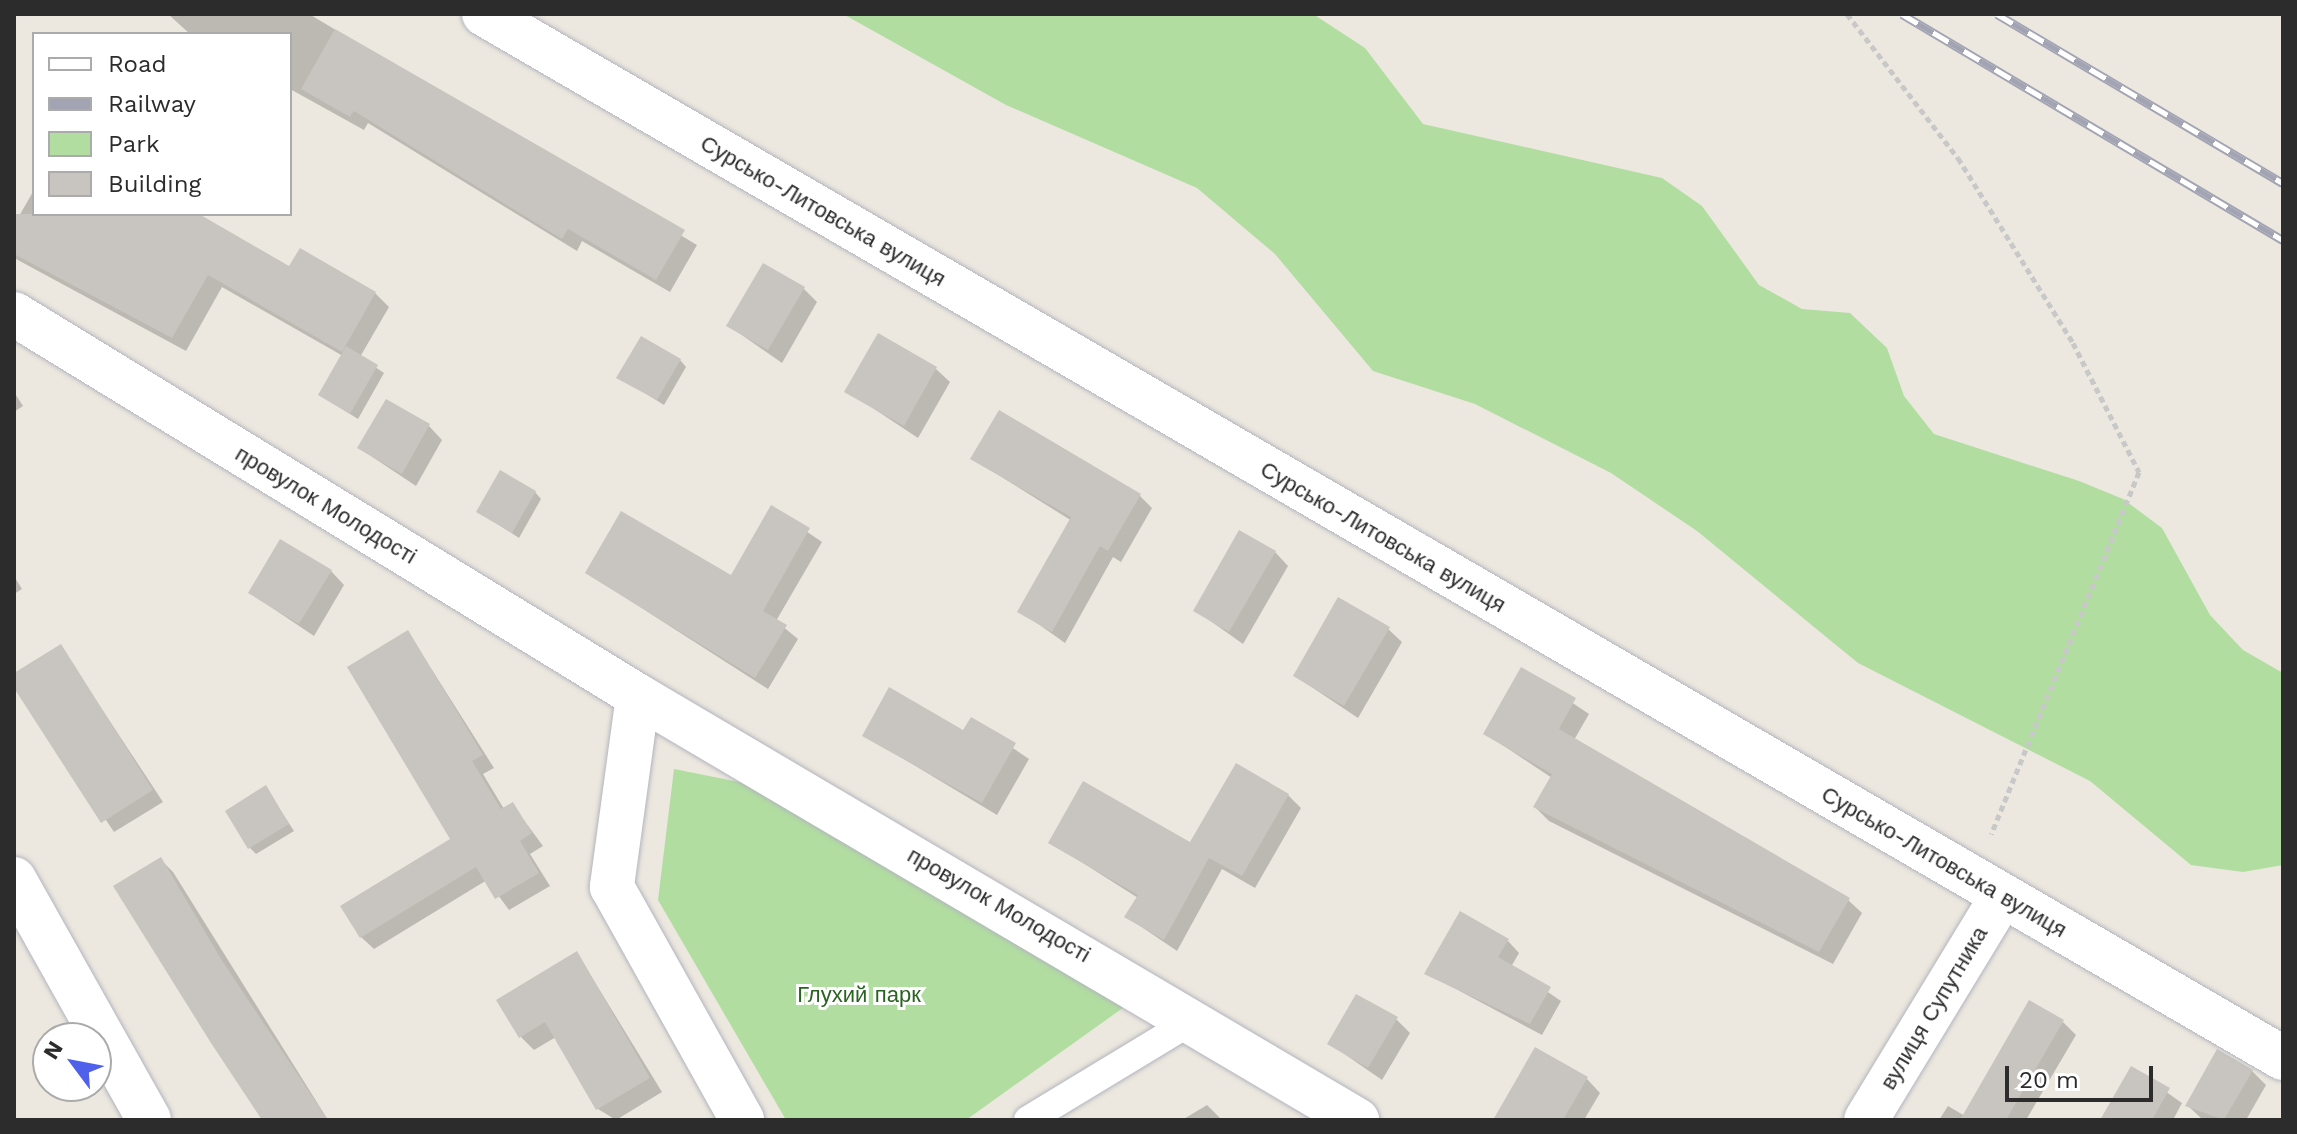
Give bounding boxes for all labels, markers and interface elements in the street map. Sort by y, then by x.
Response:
legend [32,32,292,216]
text: Road [108,50,167,78]
text: Railway [108,90,196,118]
text: Park [108,130,160,158]
street label: Сурсько-Литовська вулиця [696,130,950,292]
text: Building [108,170,201,198]
street label: провулок Молодості [231,440,421,570]
street label: Сурсько-Литовська вулиця [1256,456,1510,618]
street label: Сурсько-Литовська вулиця [1817,781,2071,943]
street label: провулок Молодості [903,842,1095,968]
street label: вулиця Супутника [1875,922,1993,1094]
park label: Глухий парк [797,982,921,1008]
north arrow [32,1022,112,1102]
text: N [38,1037,68,1064]
scale bar [2009,1050,2157,1100]
text: 20 m [2019,1066,2079,1094]

